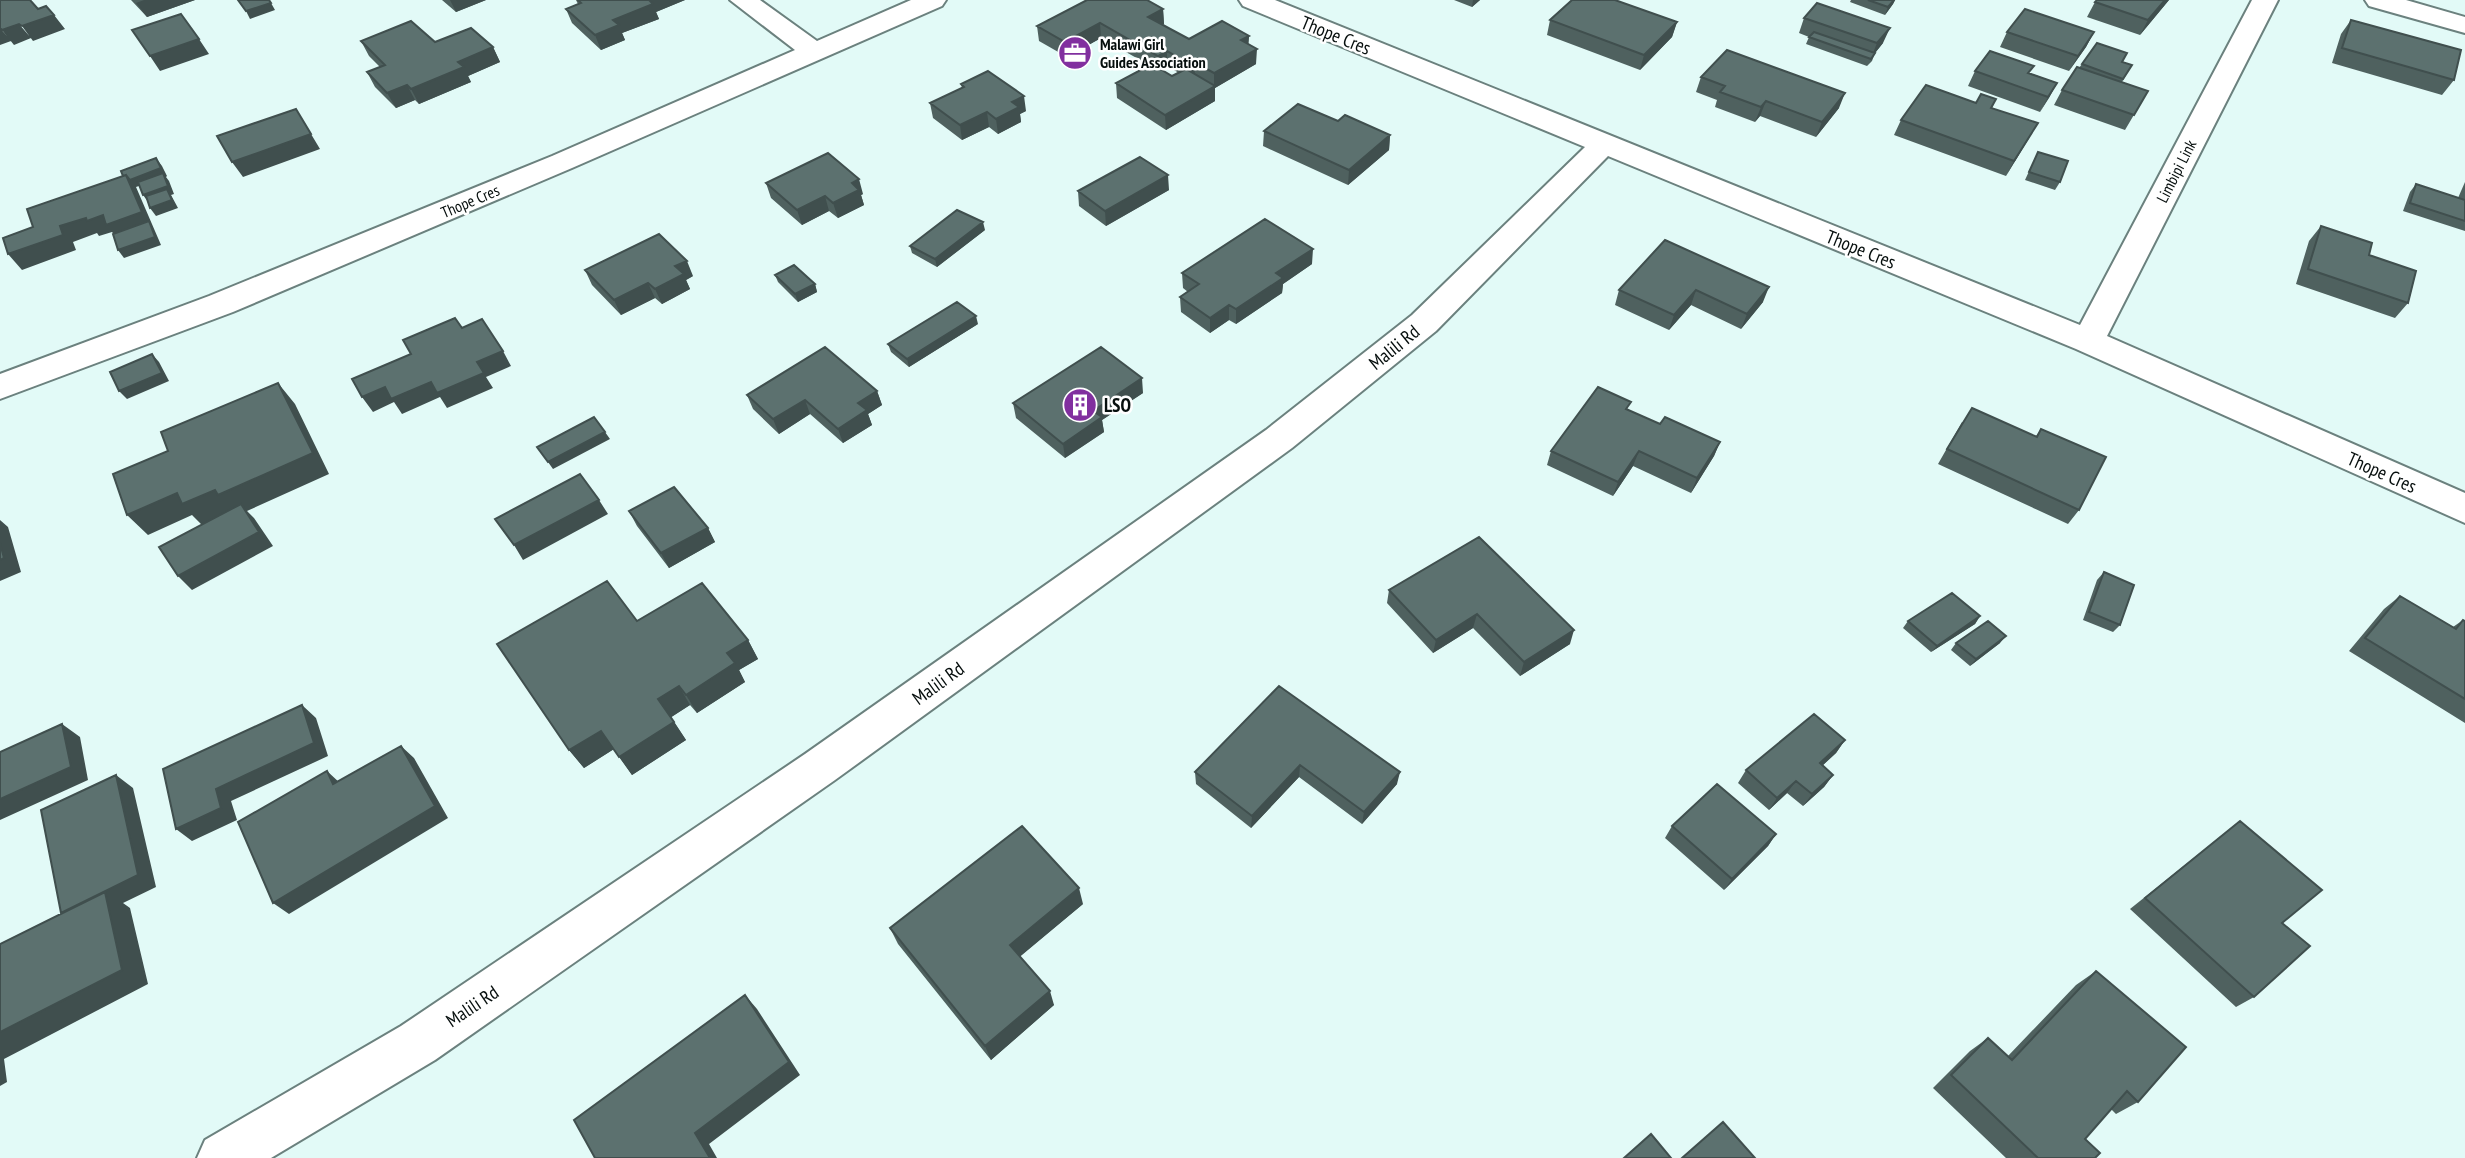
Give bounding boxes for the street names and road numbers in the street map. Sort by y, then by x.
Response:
street label: Thope Cres [1298,10,1374,60]
street label: Limbipi Link [2152,135,2201,206]
street label: Thope Cres [438,180,502,222]
street label: Thope Cres [1823,224,1899,274]
street label: Malili Rd [1364,319,1424,375]
street label: Thope Cres [2344,446,2420,498]
street label: Malili Rd [907,656,969,710]
street label: Malili Rd [441,980,503,1032]

